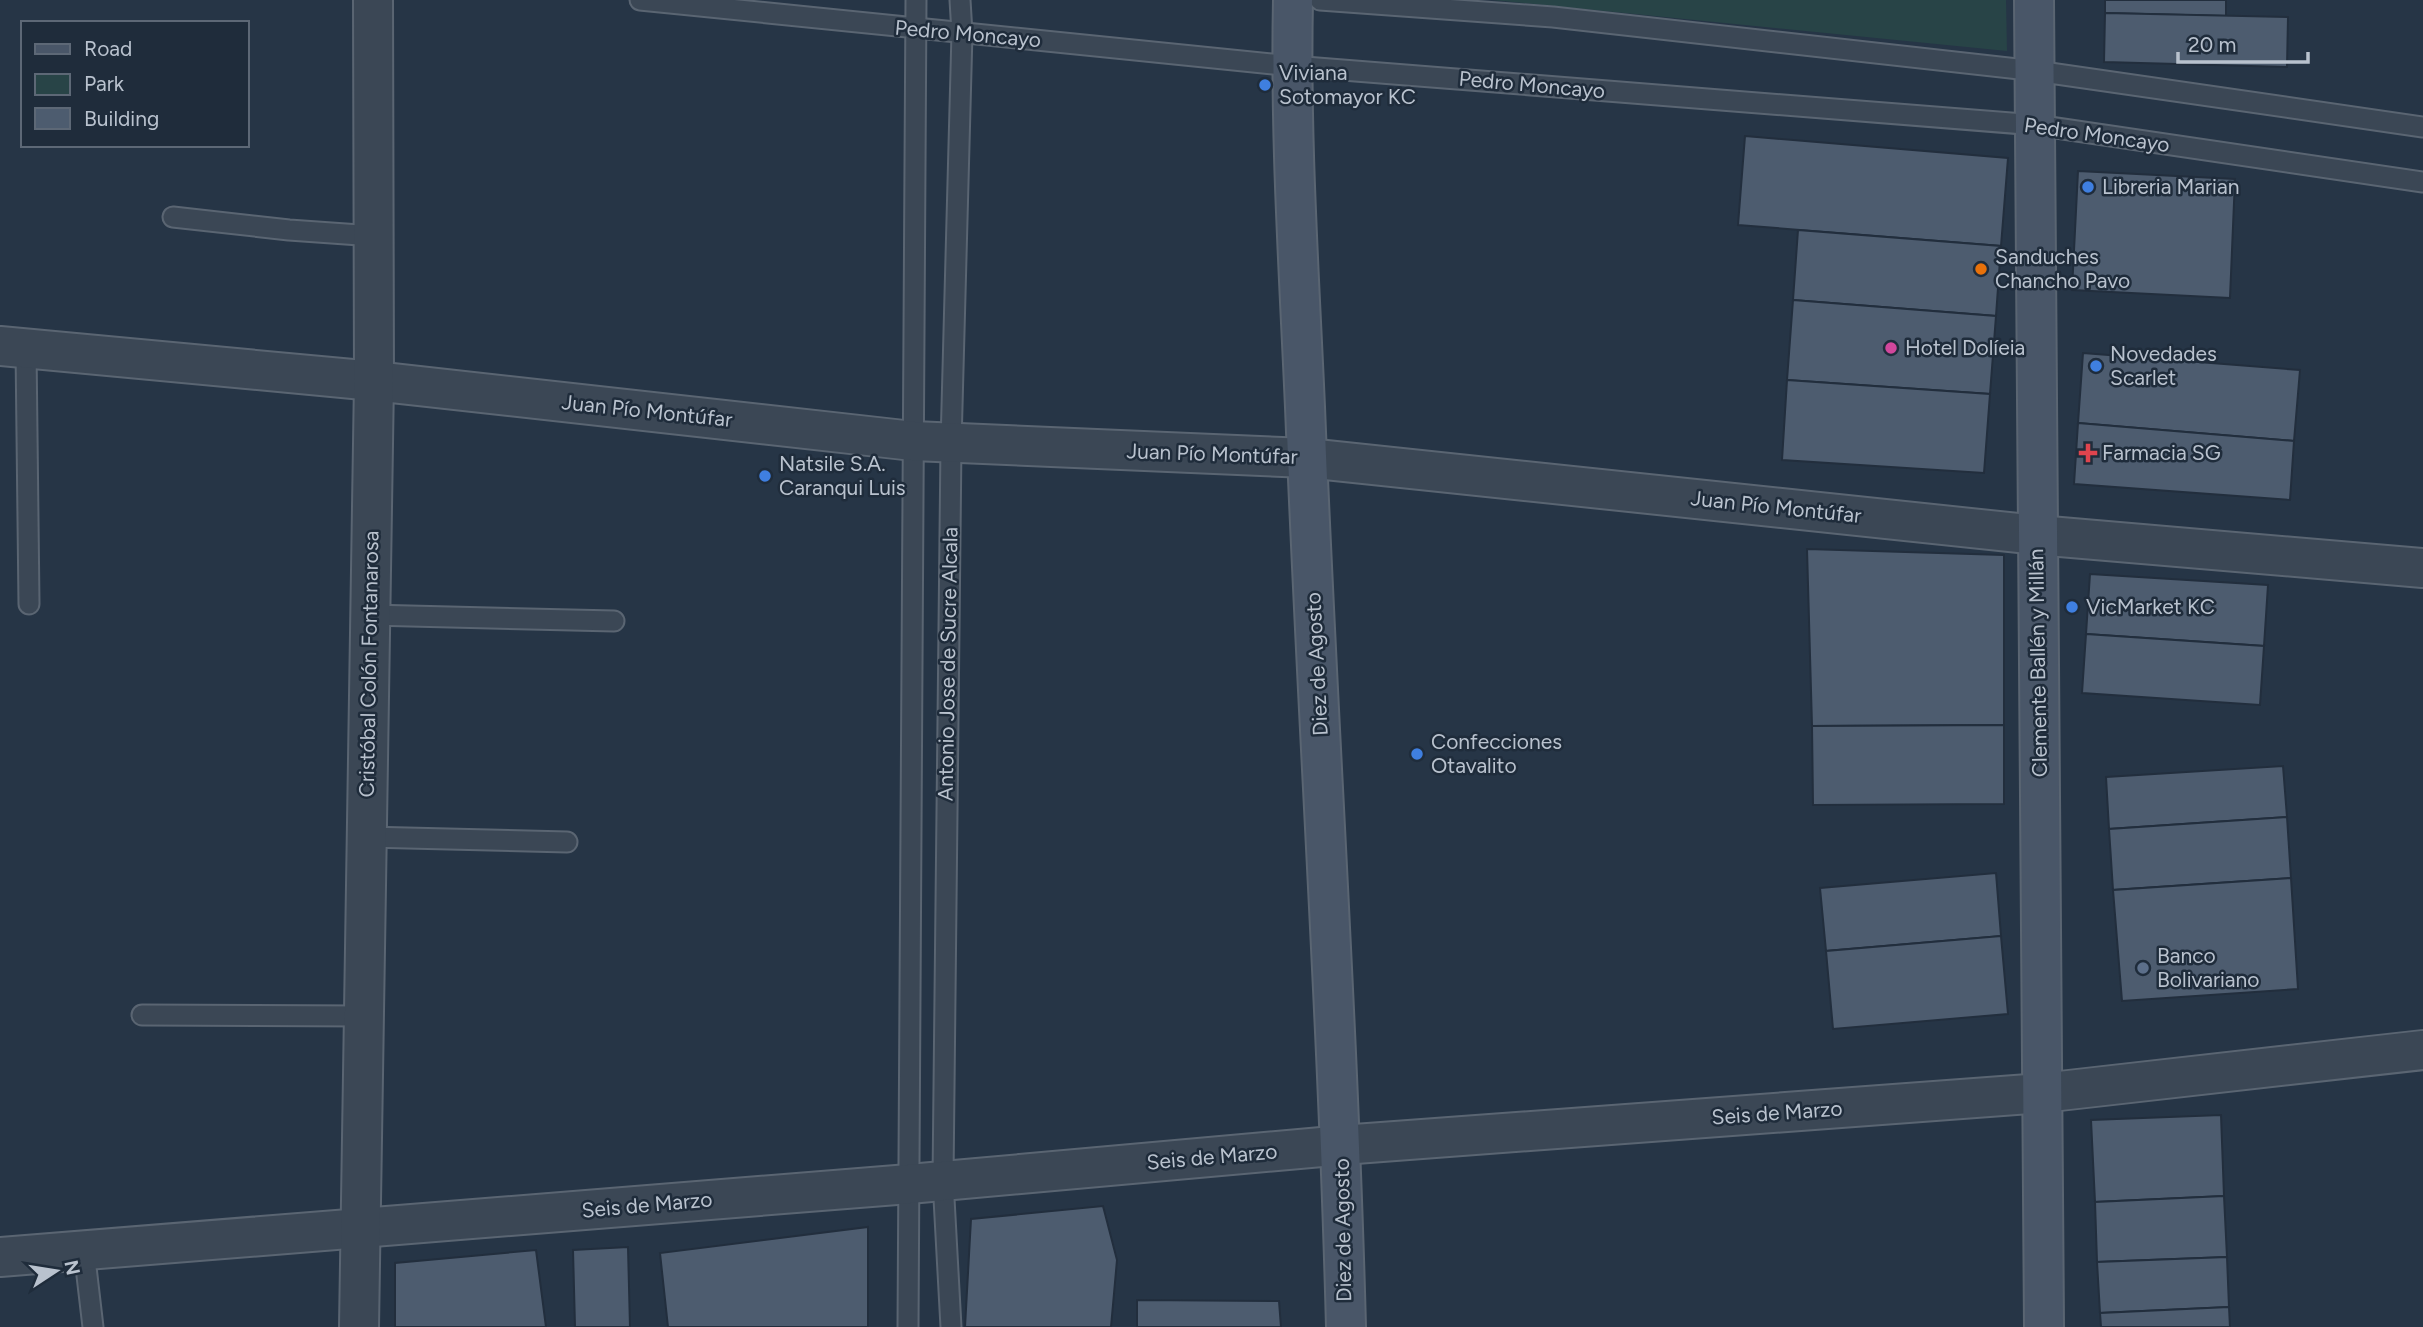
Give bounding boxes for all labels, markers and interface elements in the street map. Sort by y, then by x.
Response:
street label: Pedro Moncayo [894,15,1042,52]
legend [21,21,248,147]
scale bar [2178,21,2308,65]
text: 20 m [2188,32,2236,57]
text: Road [84,36,132,61]
place label: Viviana Sotomayor KC [1279,60,1416,109]
street label: Pedro Moncayo [1458,66,1606,103]
text: Park [84,71,125,96]
marker: Viviana Sotomayor KC [1257,77,1273,93]
text: Building [84,106,159,131]
street label: Pedro Moncayo [2023,112,2171,157]
place label: Libreria Marian [2102,174,2239,199]
marker: Libreria Marian [2080,179,2096,195]
place label: Sanduches Chancho Pavo [1995,244,2130,293]
marker: Sanduches Chancho Pavo [1973,261,1989,277]
place label: Hotel Dolíeia [1905,335,2025,360]
marker: Hotel Dolíeia [1883,340,1899,356]
place label: Novedades Scarlet [2110,341,2217,390]
marker: Novedades Scarlet [2088,358,2104,374]
street label: Juan Pío Montúfar [561,389,734,432]
street label: Juan Pío Montúfar [1126,438,1298,469]
place label: Farmacia SG [2102,440,2221,465]
marker: Farmacia SG [2080,445,2096,461]
place label: Natsile S.A. Caranqui Luis [779,451,906,500]
marker: Natsile S.A. Caranqui Luis [757,468,773,484]
street label: Juan Pío Montúfar [1690,485,1863,528]
street label: Antonio Jose de Sucre Alcala [933,527,962,801]
street label: Cristóbal Colón Fontanarosa [354,530,383,798]
street label: Clemente Ballén y Millán [2023,549,2052,777]
street label: Diez de Agosto [1300,592,1333,736]
place label: VicMarket KC [2086,594,2215,619]
marker: VicMarket KC [2064,599,2080,615]
place label: Confecciones Otavalito [1431,729,1562,778]
marker: Confecciones Otavalito [1409,746,1425,762]
place label: Banco Bolivariano [2157,943,2259,992]
marker: Banco Bolivariano [2135,960,2151,976]
street label: Seis de Marzo [1711,1095,1843,1130]
street label: Seis de Marzo [1145,1138,1278,1175]
street label: Diez de Agosto [1329,1158,1356,1302]
street label: Seis de Marzo [580,1186,713,1223]
north arrow [21,1236,91,1306]
text: N [59,1258,85,1277]

